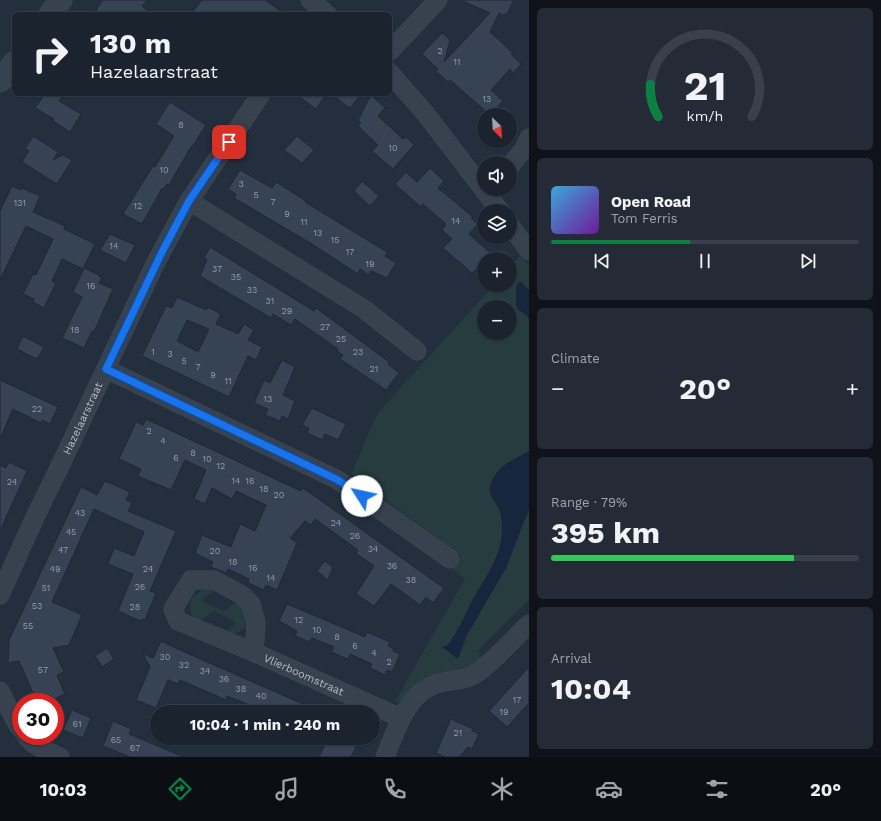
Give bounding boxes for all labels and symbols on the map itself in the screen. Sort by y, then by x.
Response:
house number: 2 [437,46,443,56]
house number: 11 [453,57,461,67]
house number: 13 [483,94,491,104]
north arrow [477,108,517,148]
house number: 8 [178,120,184,130]
pin [212,125,246,159]
house number: 10 [388,143,398,153]
house number: 10 [159,165,169,175]
house number: 3 [238,179,244,189]
house number: 5 [253,190,259,200]
house number: 7 [270,197,276,207]
house number: 131 [14,198,26,208]
house number: 12 [134,201,142,211]
house number: 9 [284,209,290,219]
house number: 14 [451,216,461,226]
house number: 11 [300,217,308,227]
house number: 13 [314,228,322,238]
house number: 15 [331,235,339,245]
house number: 14 [109,241,119,251]
house number: 17 [346,247,354,257]
house number: 19 [365,259,375,269]
house number: 37 [212,264,222,274]
house number: 35 [231,272,241,282]
house number: 16 [87,281,95,291]
house number: 33 [247,285,257,295]
house number: 31 [266,296,274,306]
house number: 29 [282,306,292,316]
house number: 27 [320,322,330,332]
house number: 18 [70,325,80,335]
house number: 25 [336,334,346,344]
house number: 1 [151,347,155,357]
house number: 23 [353,347,363,357]
house number: 3 [167,349,173,359]
house number: 5 [181,356,187,366]
house number: 7 [195,362,201,372]
house number: 21 [370,364,378,374]
house number: 9 [210,370,216,380]
house number: 11 [224,376,232,386]
street label: Hazelaarstraat [60,380,106,457]
house number: 13 [264,394,272,404]
house number: 22 [32,404,42,414]
house number: 2 [146,426,152,436]
house number: 4 [160,436,166,446]
house number: 8 [190,448,196,458]
house number: 6 [173,453,179,463]
house number: 10 [202,454,212,464]
house number: 12 [217,461,225,471]
position arrow [341,475,383,517]
house number: 14 [231,476,241,486]
house number: 16 [246,476,254,486]
house number: 24 [7,477,18,487]
house number: 18 [259,484,269,494]
house number: 20 [274,490,285,500]
house number: 43 [75,508,85,518]
house number: 24 [331,518,342,528]
house number: 45 [66,527,76,537]
house number: 26 [350,531,360,541]
house number: 34 [368,544,379,554]
house number: 47 [58,545,68,555]
house number: 20 [210,546,221,556]
house number: 18 [228,557,238,567]
house number: 36 [387,561,397,571]
house number: 16 [249,563,257,573]
house number: 49 [49,564,61,574]
house number: 24 [143,564,154,574]
house number: 14 [266,573,276,583]
house number: 38 [406,575,416,585]
house number: 26 [135,582,145,592]
house number: 51 [42,583,50,593]
house number: 53 [32,601,42,611]
house number: 28 [130,602,140,612]
house number: 12 [295,615,303,625]
house number: 55 [23,621,33,631]
house number: 10 [312,625,322,635]
house number: 8 [334,632,340,642]
house number: 6 [352,641,358,651]
house number: 4 [371,648,377,658]
house number: 30 [160,652,171,662]
street label: Vlierboomstraat [262,652,346,699]
house number: 2 [386,657,392,667]
house number: 32 [179,660,189,670]
house number: 57 [38,665,48,675]
house number: 34 [200,666,211,676]
house number: 36 [219,674,229,684]
house number: 38 [236,684,246,694]
house number: 40 [255,691,267,701]
speed limit sign: 30 [12,693,64,745]
house number: 17 [513,695,521,705]
house number: 19 [499,707,509,717]
house number: 61 [73,719,81,729]
house number: 21 [454,728,462,738]
house number: 65 [111,735,121,745]
house number: 67 [130,743,140,753]

